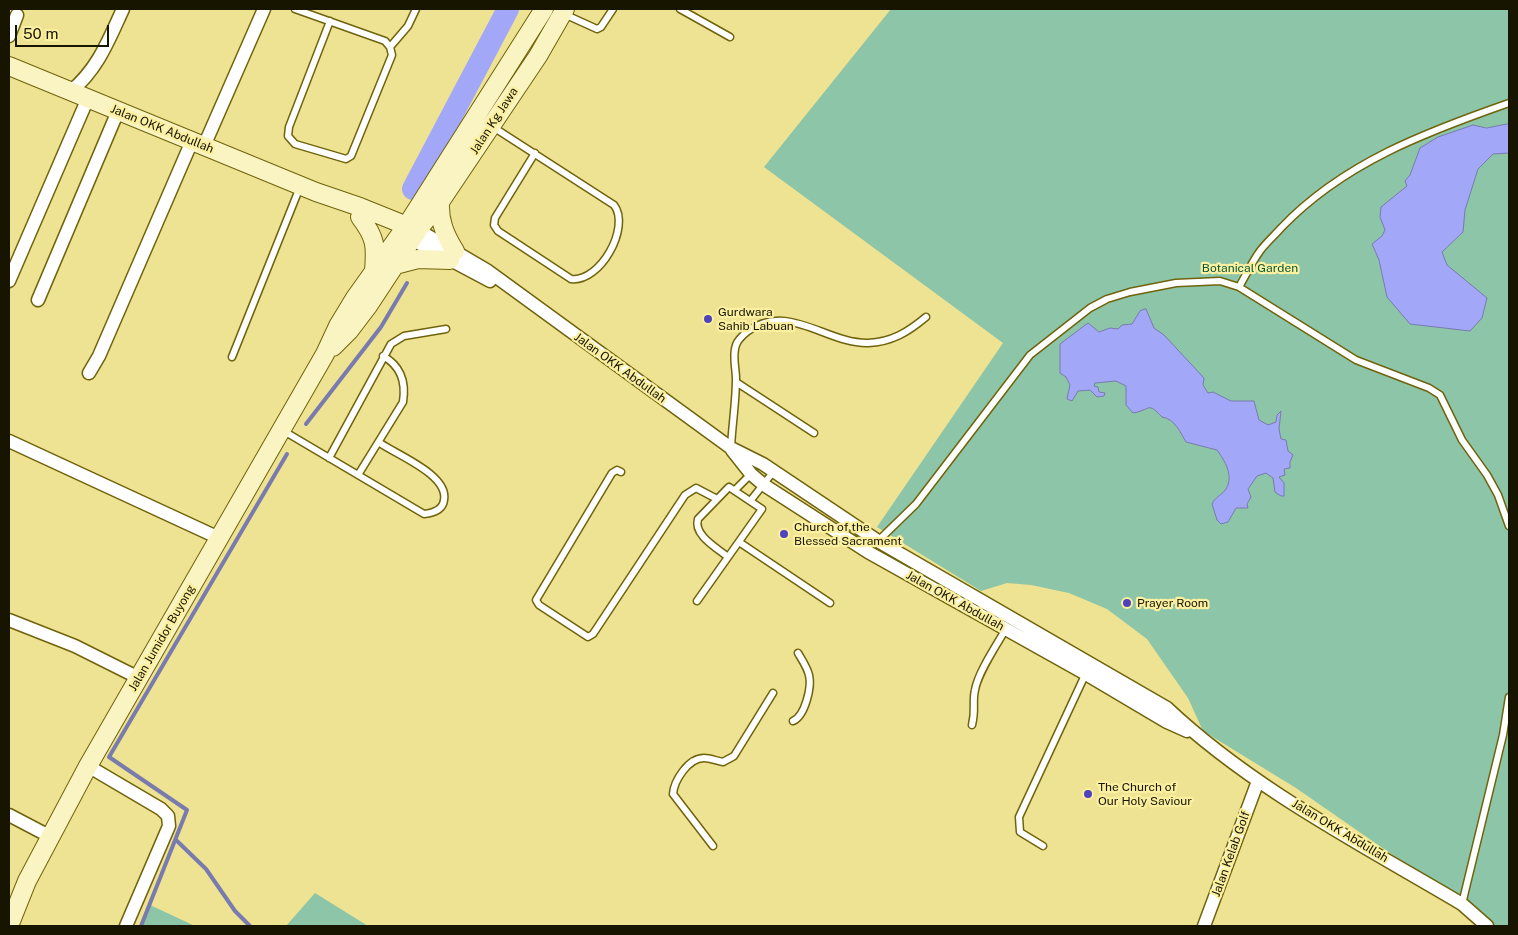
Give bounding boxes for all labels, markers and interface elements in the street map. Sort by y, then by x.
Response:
scale bar [18,15,111,47]
text: 50 m [23,25,58,42]
street label: Jalan Kg Jawa [467,85,521,157]
street label: Jalan OKK Abdullah [108,102,216,156]
park label: Botanical Garden [1202,261,1298,275]
place label: Gurdwara Sahib Labuan [718,305,794,333]
marker: Gurdwara Sahib Labuan [702,313,714,325]
street label: Jalan OKK Abdullah [571,330,669,406]
place label: Church of the Blessed Sacrament [794,520,902,548]
marker: Church of the Blessed Sacrament [778,528,790,540]
street label: Jalan OKK Abdullah [903,568,1007,634]
street label: Jalan Jumidor Buyong [126,582,198,694]
place label: Prayer Room [1137,596,1208,610]
marker: Prayer Room [1121,597,1133,609]
place label: The Church of Our Holy Saviour [1098,780,1192,808]
marker: The Church of Our Holy Saviour [1082,788,1094,800]
street label: Jalan OKK Abdullah [1289,797,1391,865]
street label: Jalan Kelab Golf [1209,809,1253,899]

